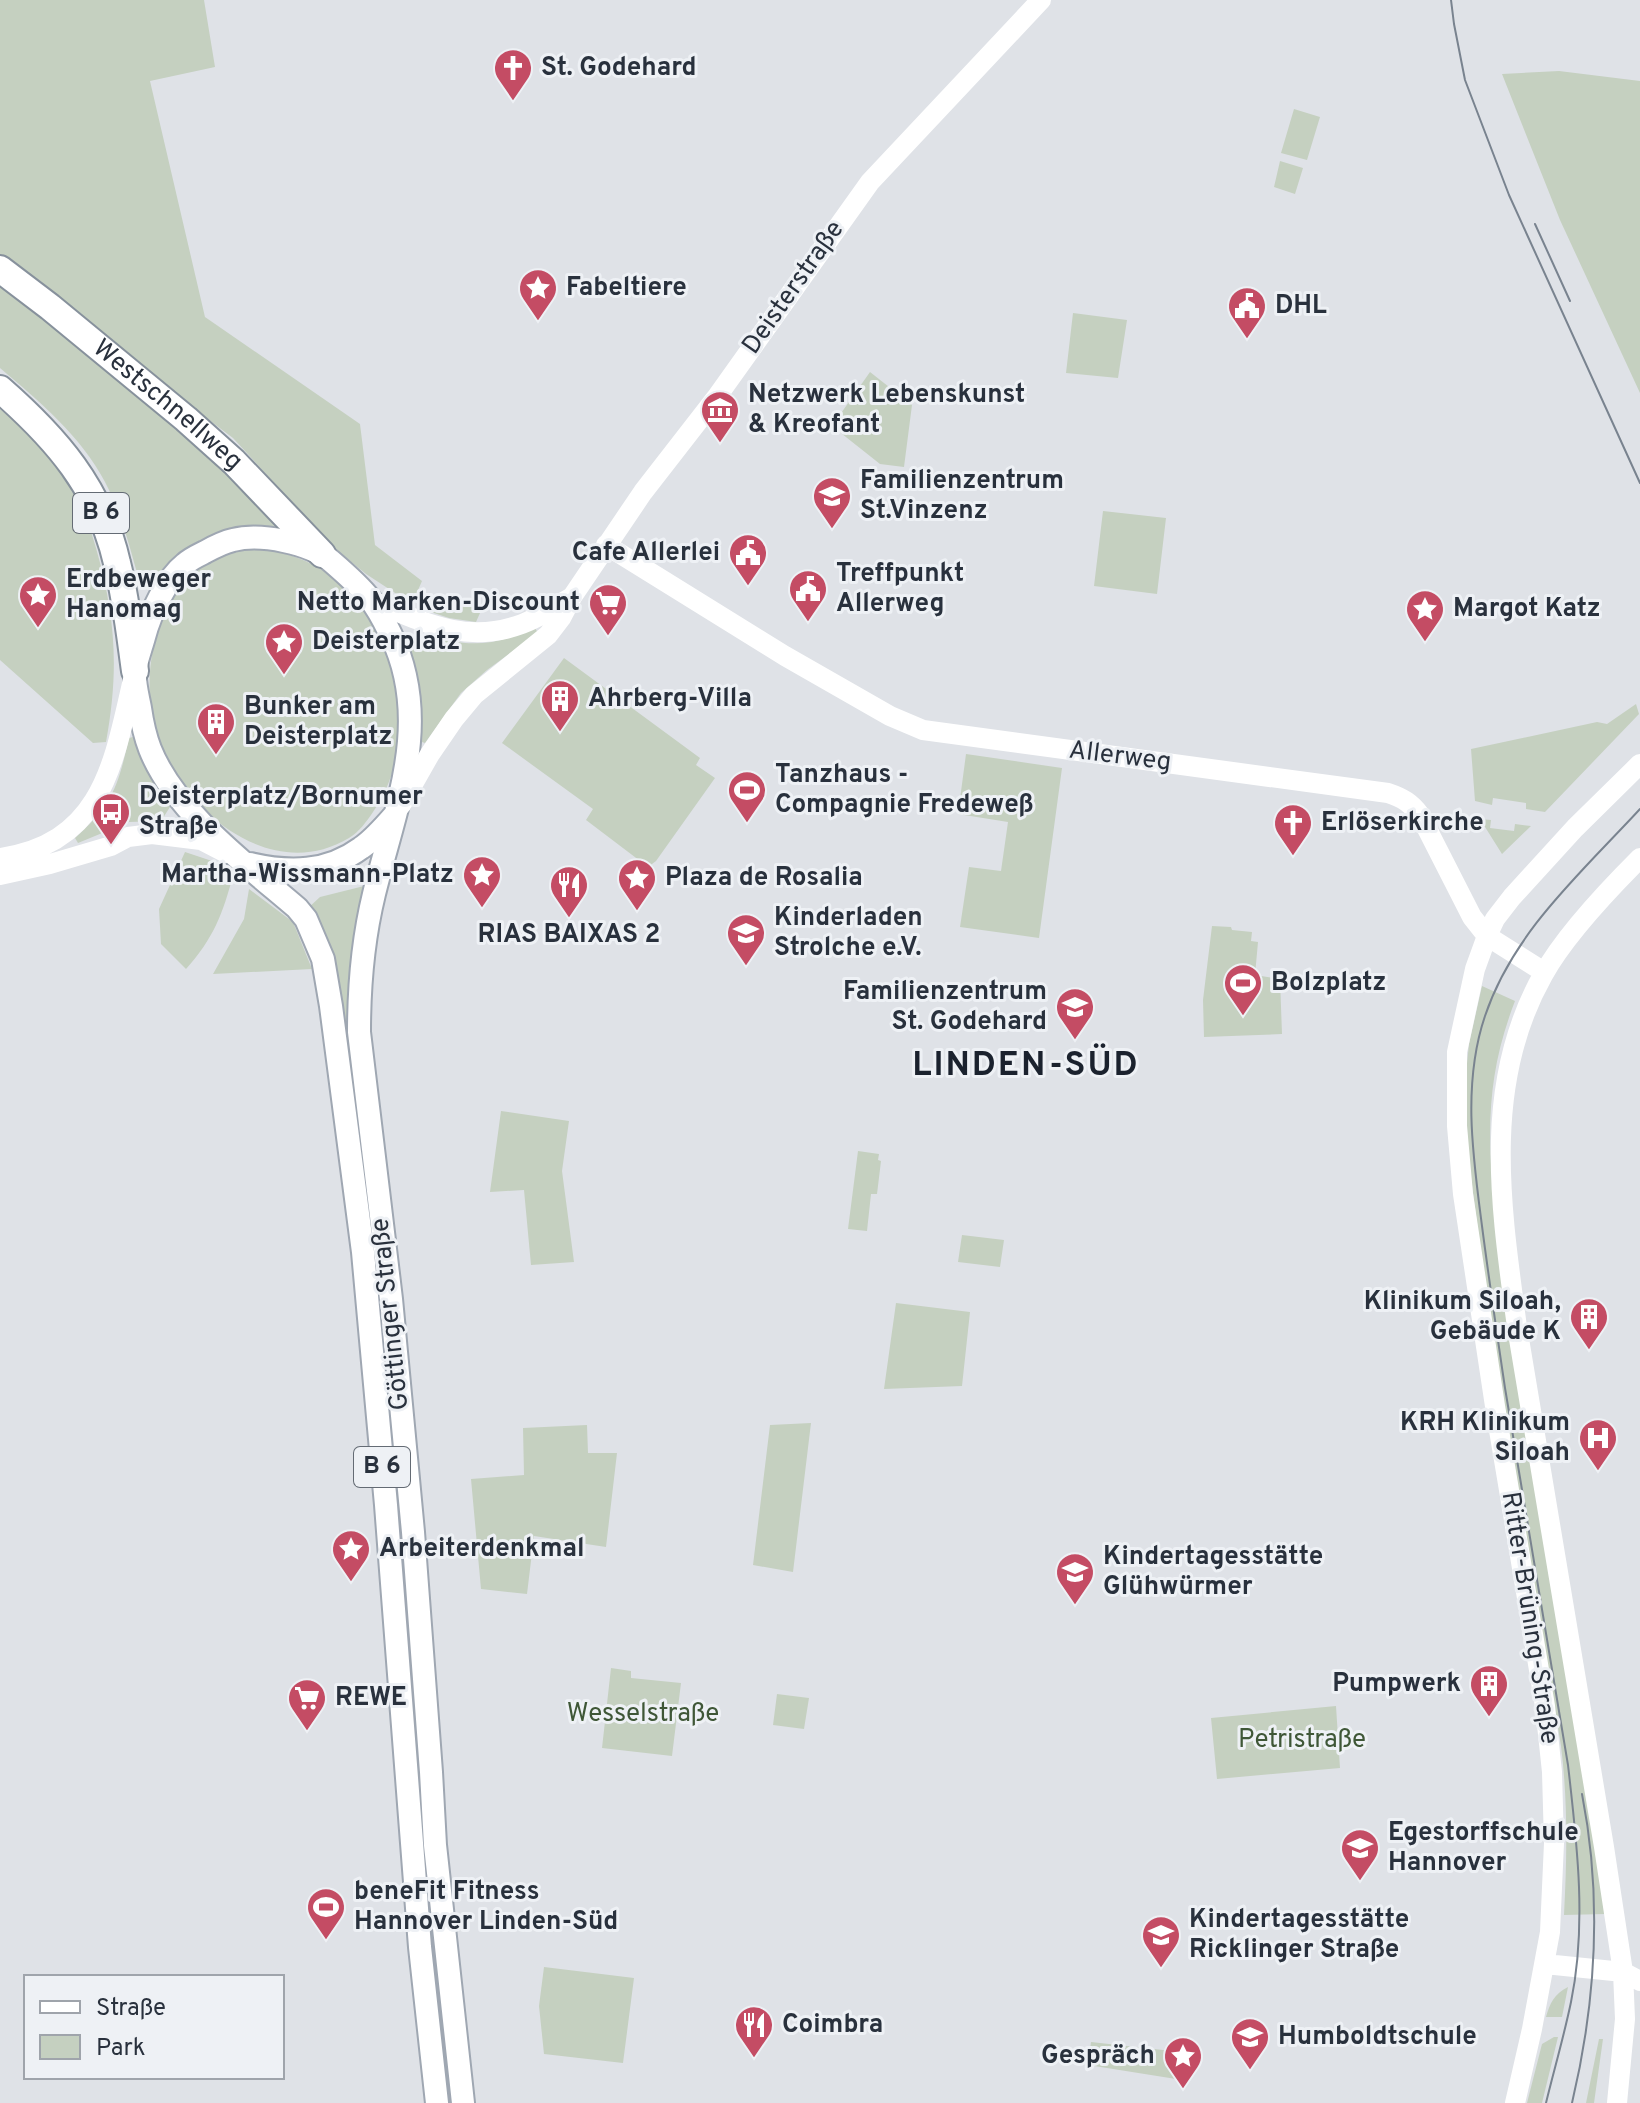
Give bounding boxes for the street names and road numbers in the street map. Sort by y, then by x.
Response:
street label: Deisterstraße [736,215,852,361]
street label: Westschnellweg [86,332,249,478]
road number: B 6 [73,493,129,533]
street label: Allerweg [1067,734,1173,780]
street label: Göttinger Straße [364,1216,418,1412]
road number: B 6 [354,1447,410,1487]
street label: Ritter-Brüning-Straße [1493,1489,1565,1747]

